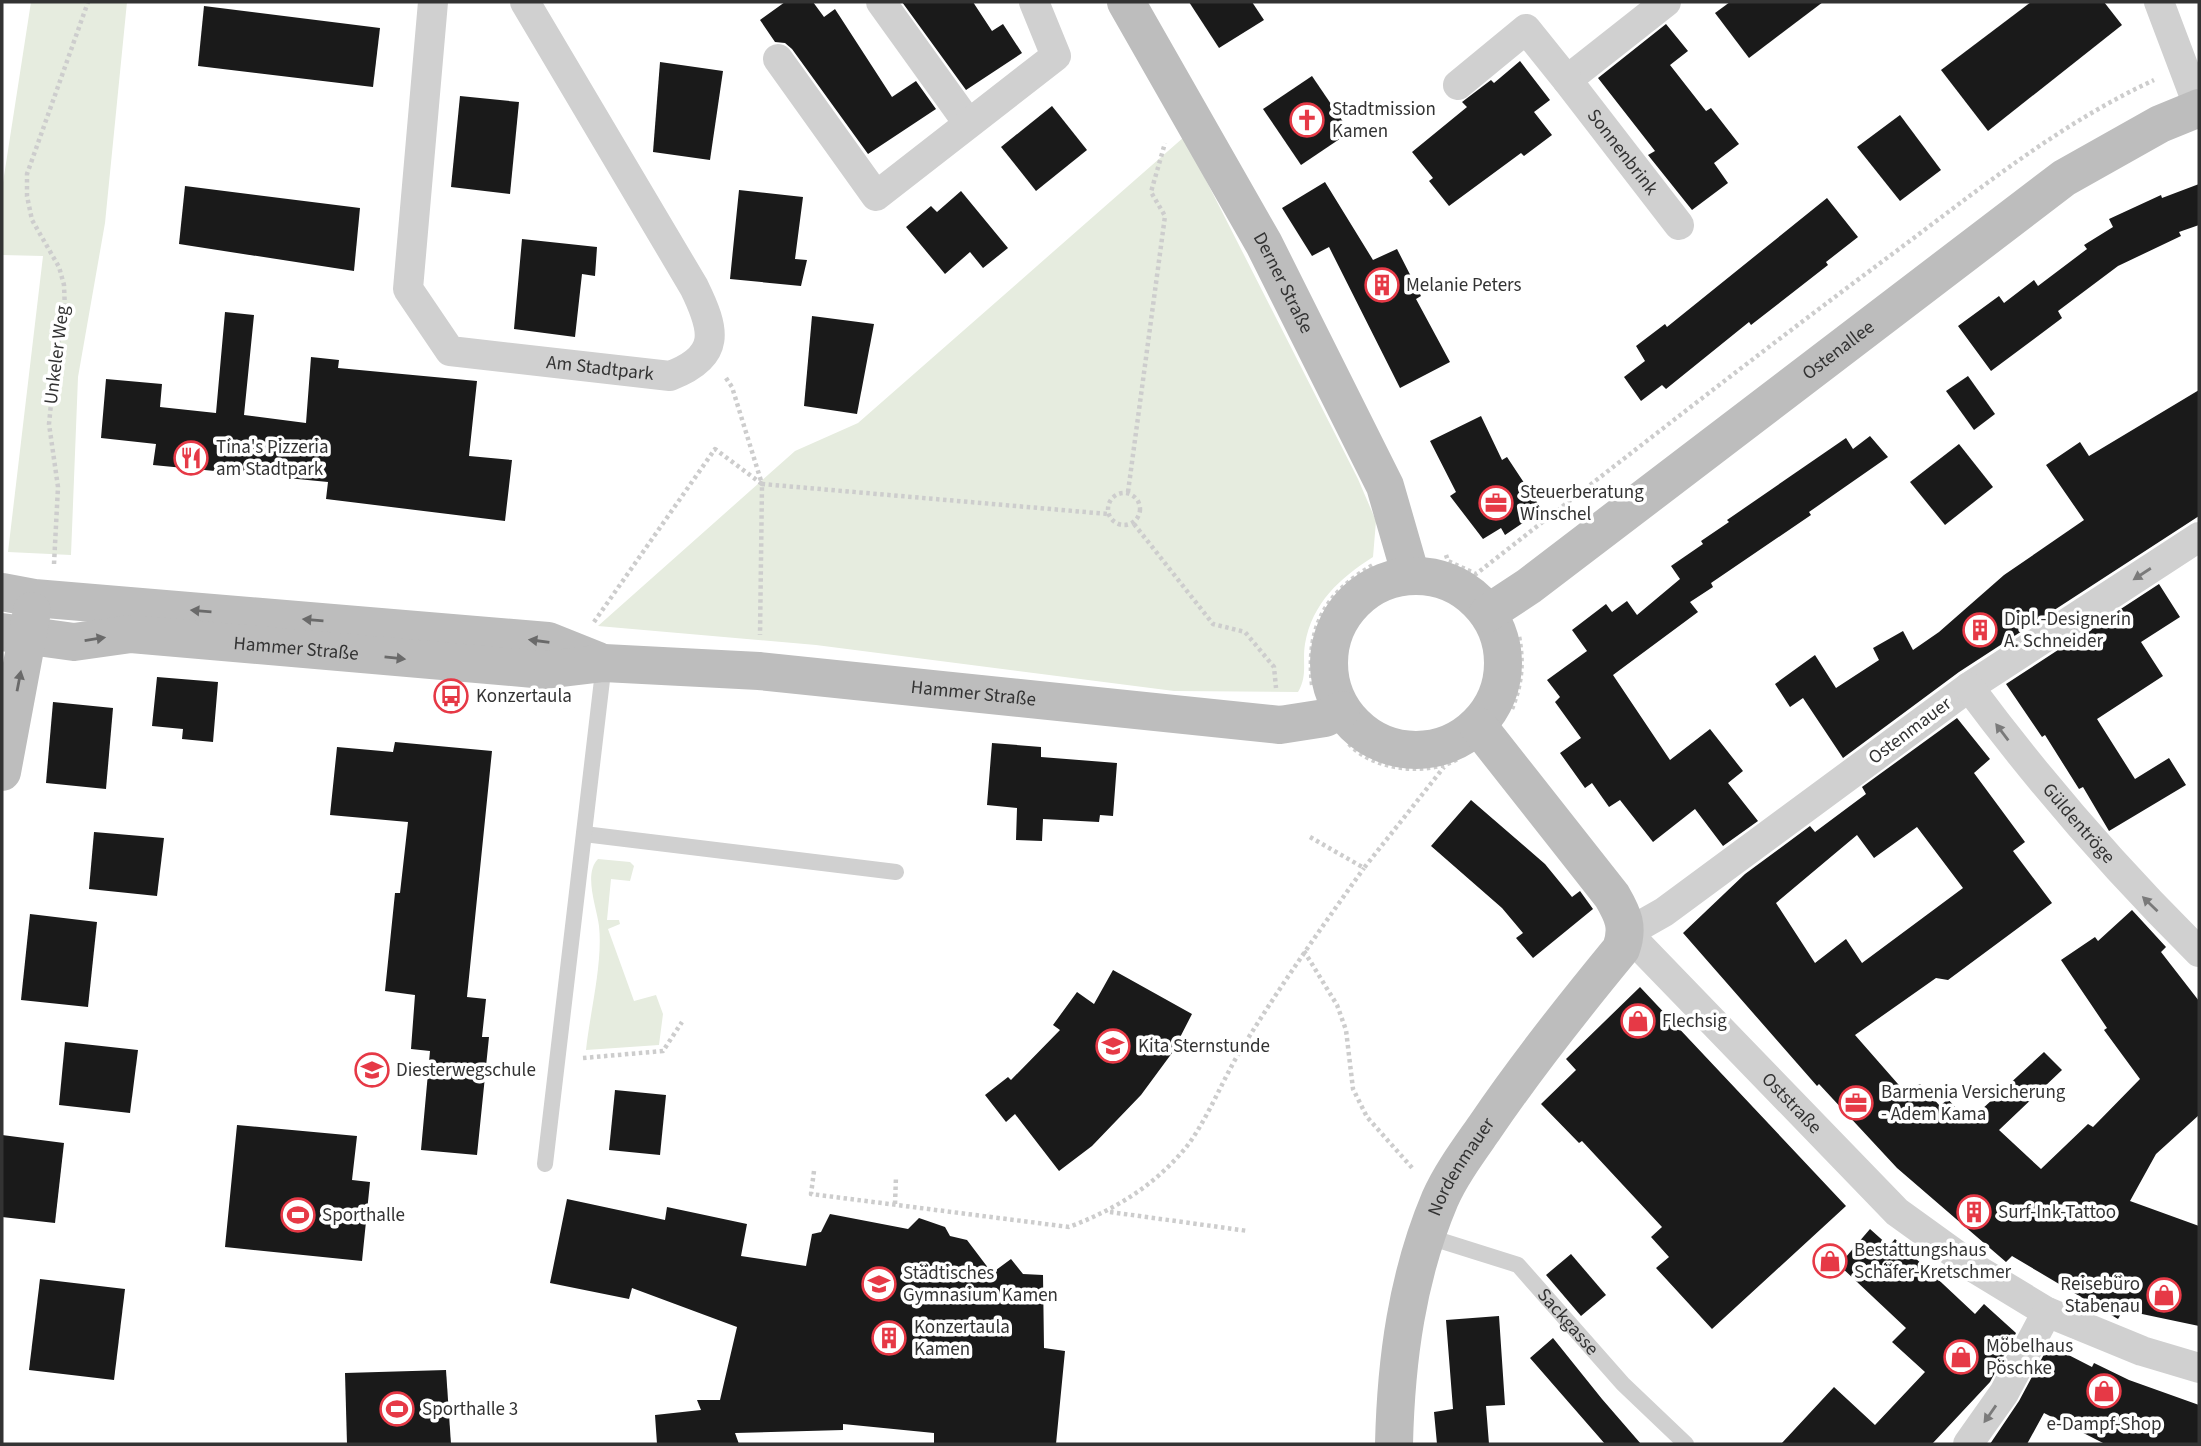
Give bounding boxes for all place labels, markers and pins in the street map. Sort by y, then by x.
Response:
place label: Stadtmission Kamen [1332,96,1436,145]
church icon: Stadtmission Kamen [1288,101,1326,139]
building icon: Melanie Peters [1363,266,1401,304]
place label: Melanie Peters [1406,272,1522,299]
place label: Tina's Pizzeria am Stadtpark [216,434,329,483]
restaurant icon: Tina's Pizzeria am Stadtpark [172,439,210,477]
place label: Steuerberatung Winschel [1520,479,1644,528]
office icon: Steuerberatung Winschel [1477,484,1515,522]
place label: Dipl.-Designerin A. Schneider [2004,606,2131,655]
building icon: Dipl.-Designerin A. Schneider [1961,611,1999,649]
bus stop icon: Konzertaula [432,677,470,715]
place label: Konzertaula [476,683,572,710]
shop icon: Flechsig [1619,1002,1657,1040]
place label: Flechsig [1662,1008,1727,1035]
school or university icon: Kita Sternstunde [1094,1027,1132,1065]
place label: Kita Sternstunde [1138,1033,1270,1060]
school or university icon: Diesterwegschule [353,1051,391,1089]
place label: Diesterwegschule [396,1057,536,1084]
place label: Barmenia Versicherung - Adem Kama [1881,1079,2066,1128]
office icon: Barmenia Versicherung - Adem Kama [1837,1084,1875,1122]
building icon: Surf-Ink-Tattoo [1955,1193,1993,1231]
sports icon: Sporthalle [279,1196,317,1234]
place label: Surf-Ink-Tattoo [1998,1199,2116,1226]
place label: Sporthalle [322,1202,405,1229]
place label: Bestattungshaus Schäfer-Kretschmer [1854,1237,2012,1286]
shop icon: Bestattungshaus Schäfer-Kretschmer [1811,1242,1849,1280]
place label: Städtisches Gymnasium Kamen [903,1260,1058,1309]
school or university icon: Städtisches Gymnasium Kamen [860,1265,898,1303]
place label: Reisebüro Stabenau [2060,1271,2140,1320]
shop icon: Reisebüro Stabenau [2145,1276,2183,1314]
place label: Konzertaula Kamen [914,1314,1010,1363]
building icon: Konzertaula Kamen [870,1319,908,1357]
place label: Möbelhaus Pöschke [1986,1333,2073,1382]
shop icon: Möbelhaus Pöschke [1942,1338,1980,1376]
shop icon: e-Dampf-Shop [2085,1372,2123,1410]
sports icon: Sporthalle 3 [378,1390,416,1428]
place label: Sporthalle 3 [422,1396,518,1423]
place label: e-Dampf-Shop [2046,1411,2162,1438]

